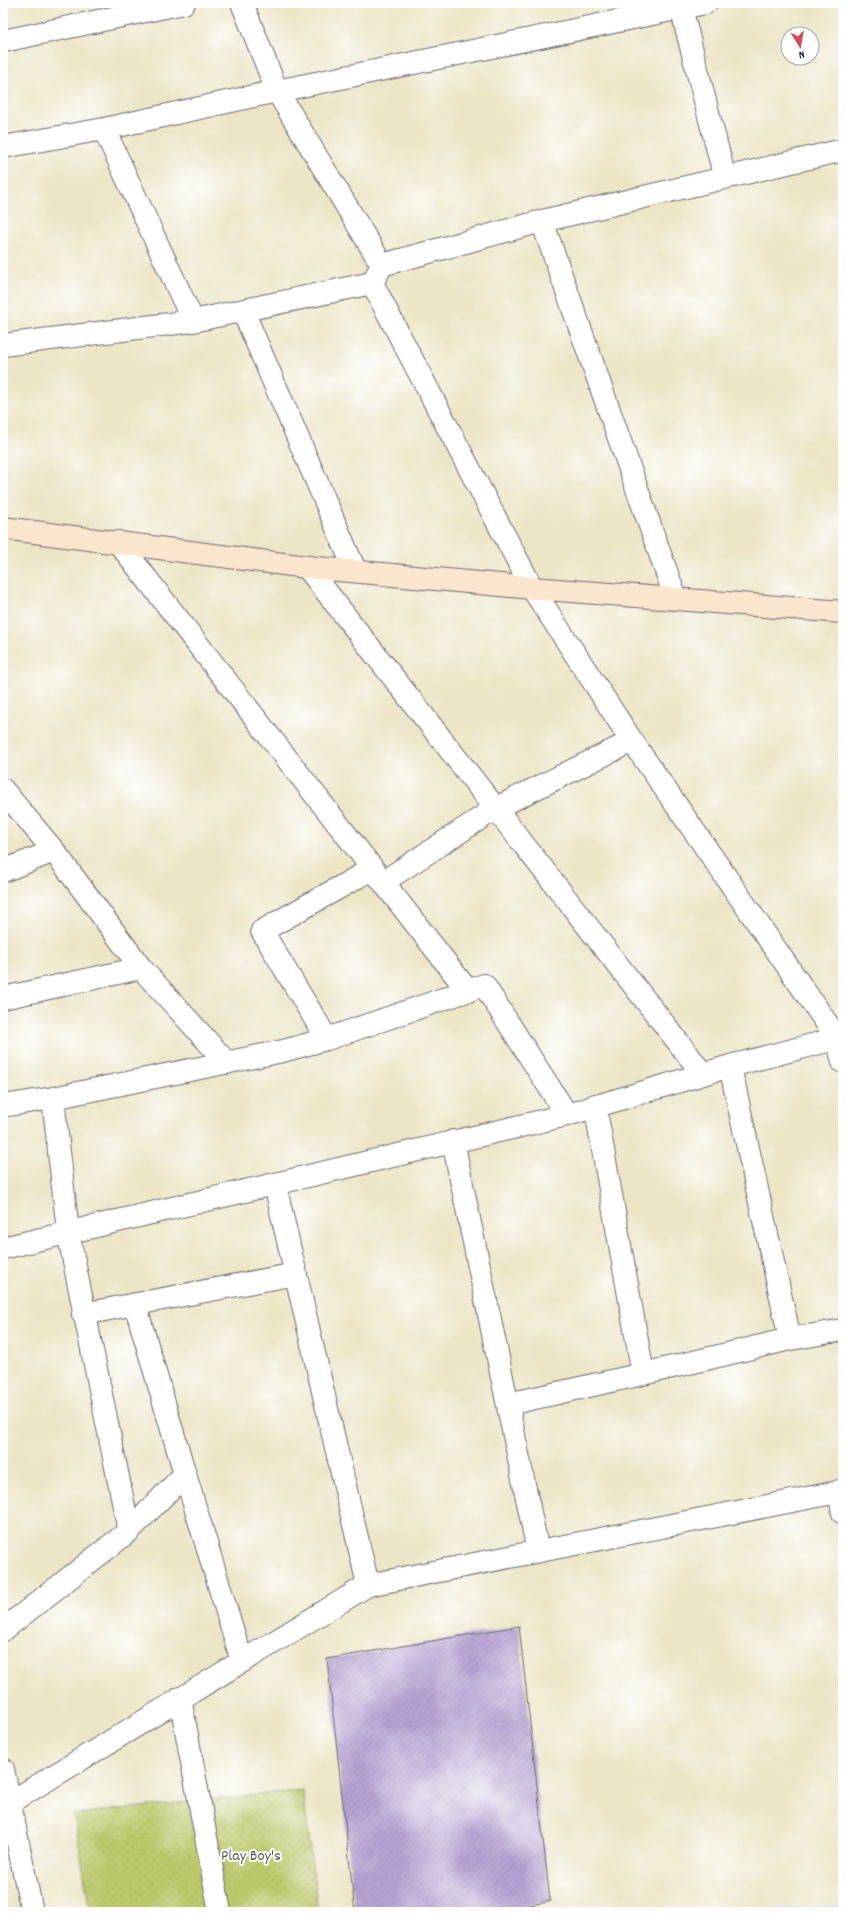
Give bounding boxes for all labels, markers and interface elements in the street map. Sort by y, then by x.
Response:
north arrow [780,26,820,66]
text: N [797,45,806,62]
park label: Play Boy's [221,1845,281,1868]

